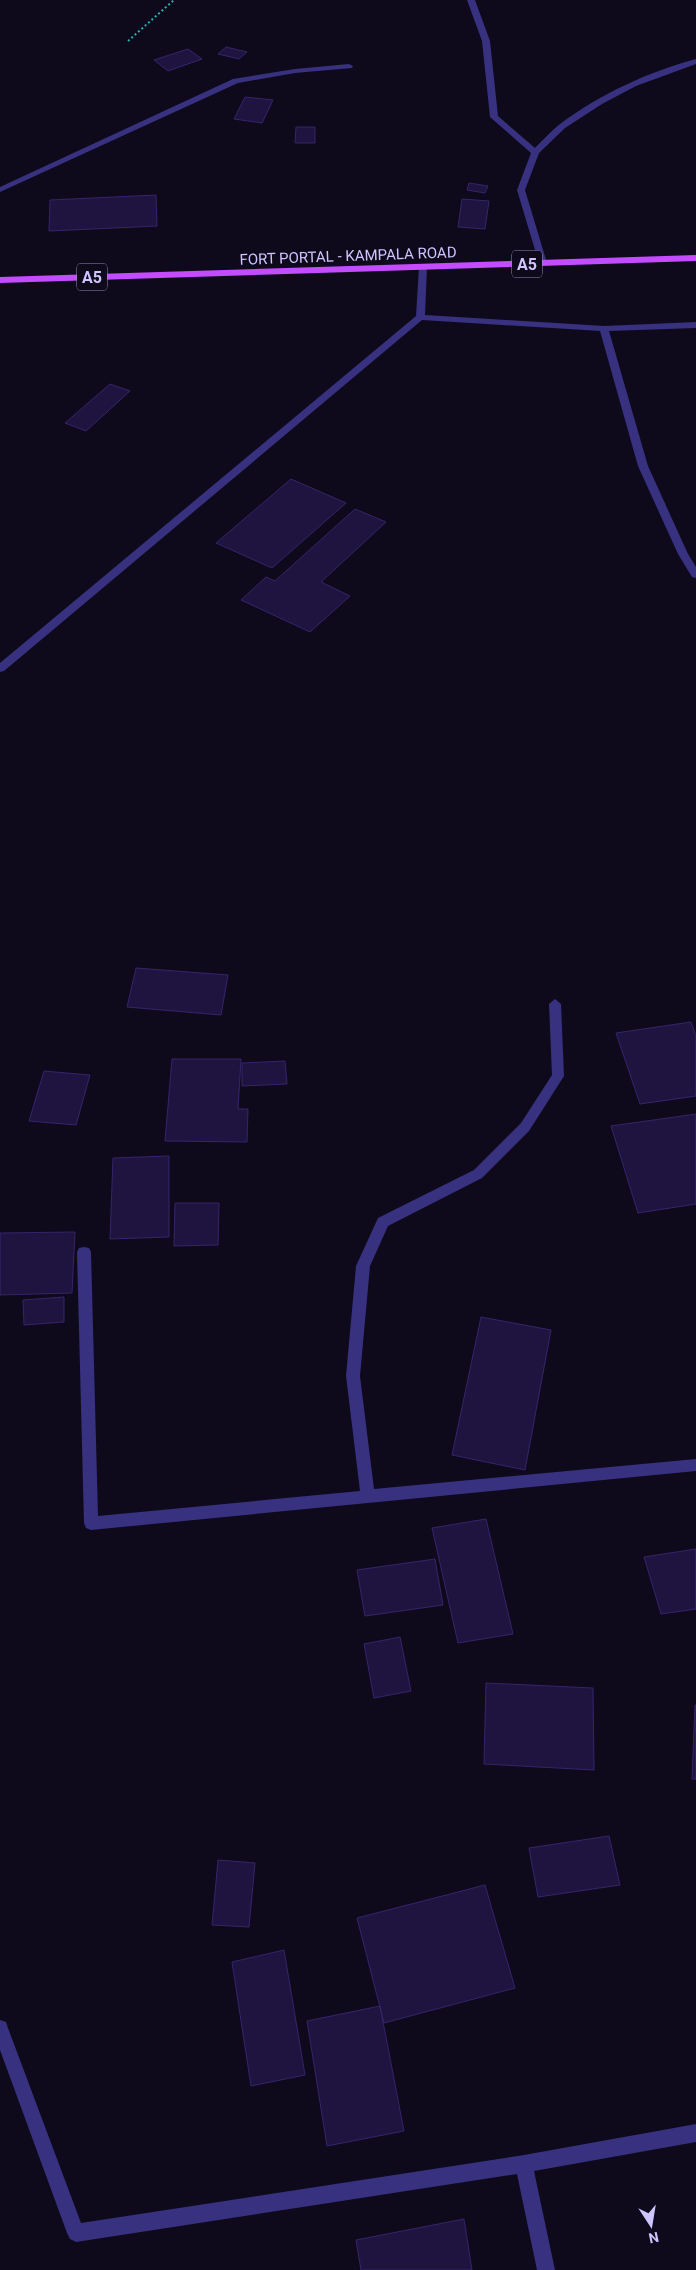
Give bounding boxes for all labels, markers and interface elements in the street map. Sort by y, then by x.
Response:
street label: FORT PORTAL - KAMPALA ROAD [239,243,457,269]
road number: A5 [512,250,542,278]
road number: A5 [77,264,107,290]
north arrow [626,2200,676,2250]
text: N [647,2229,660,2247]

